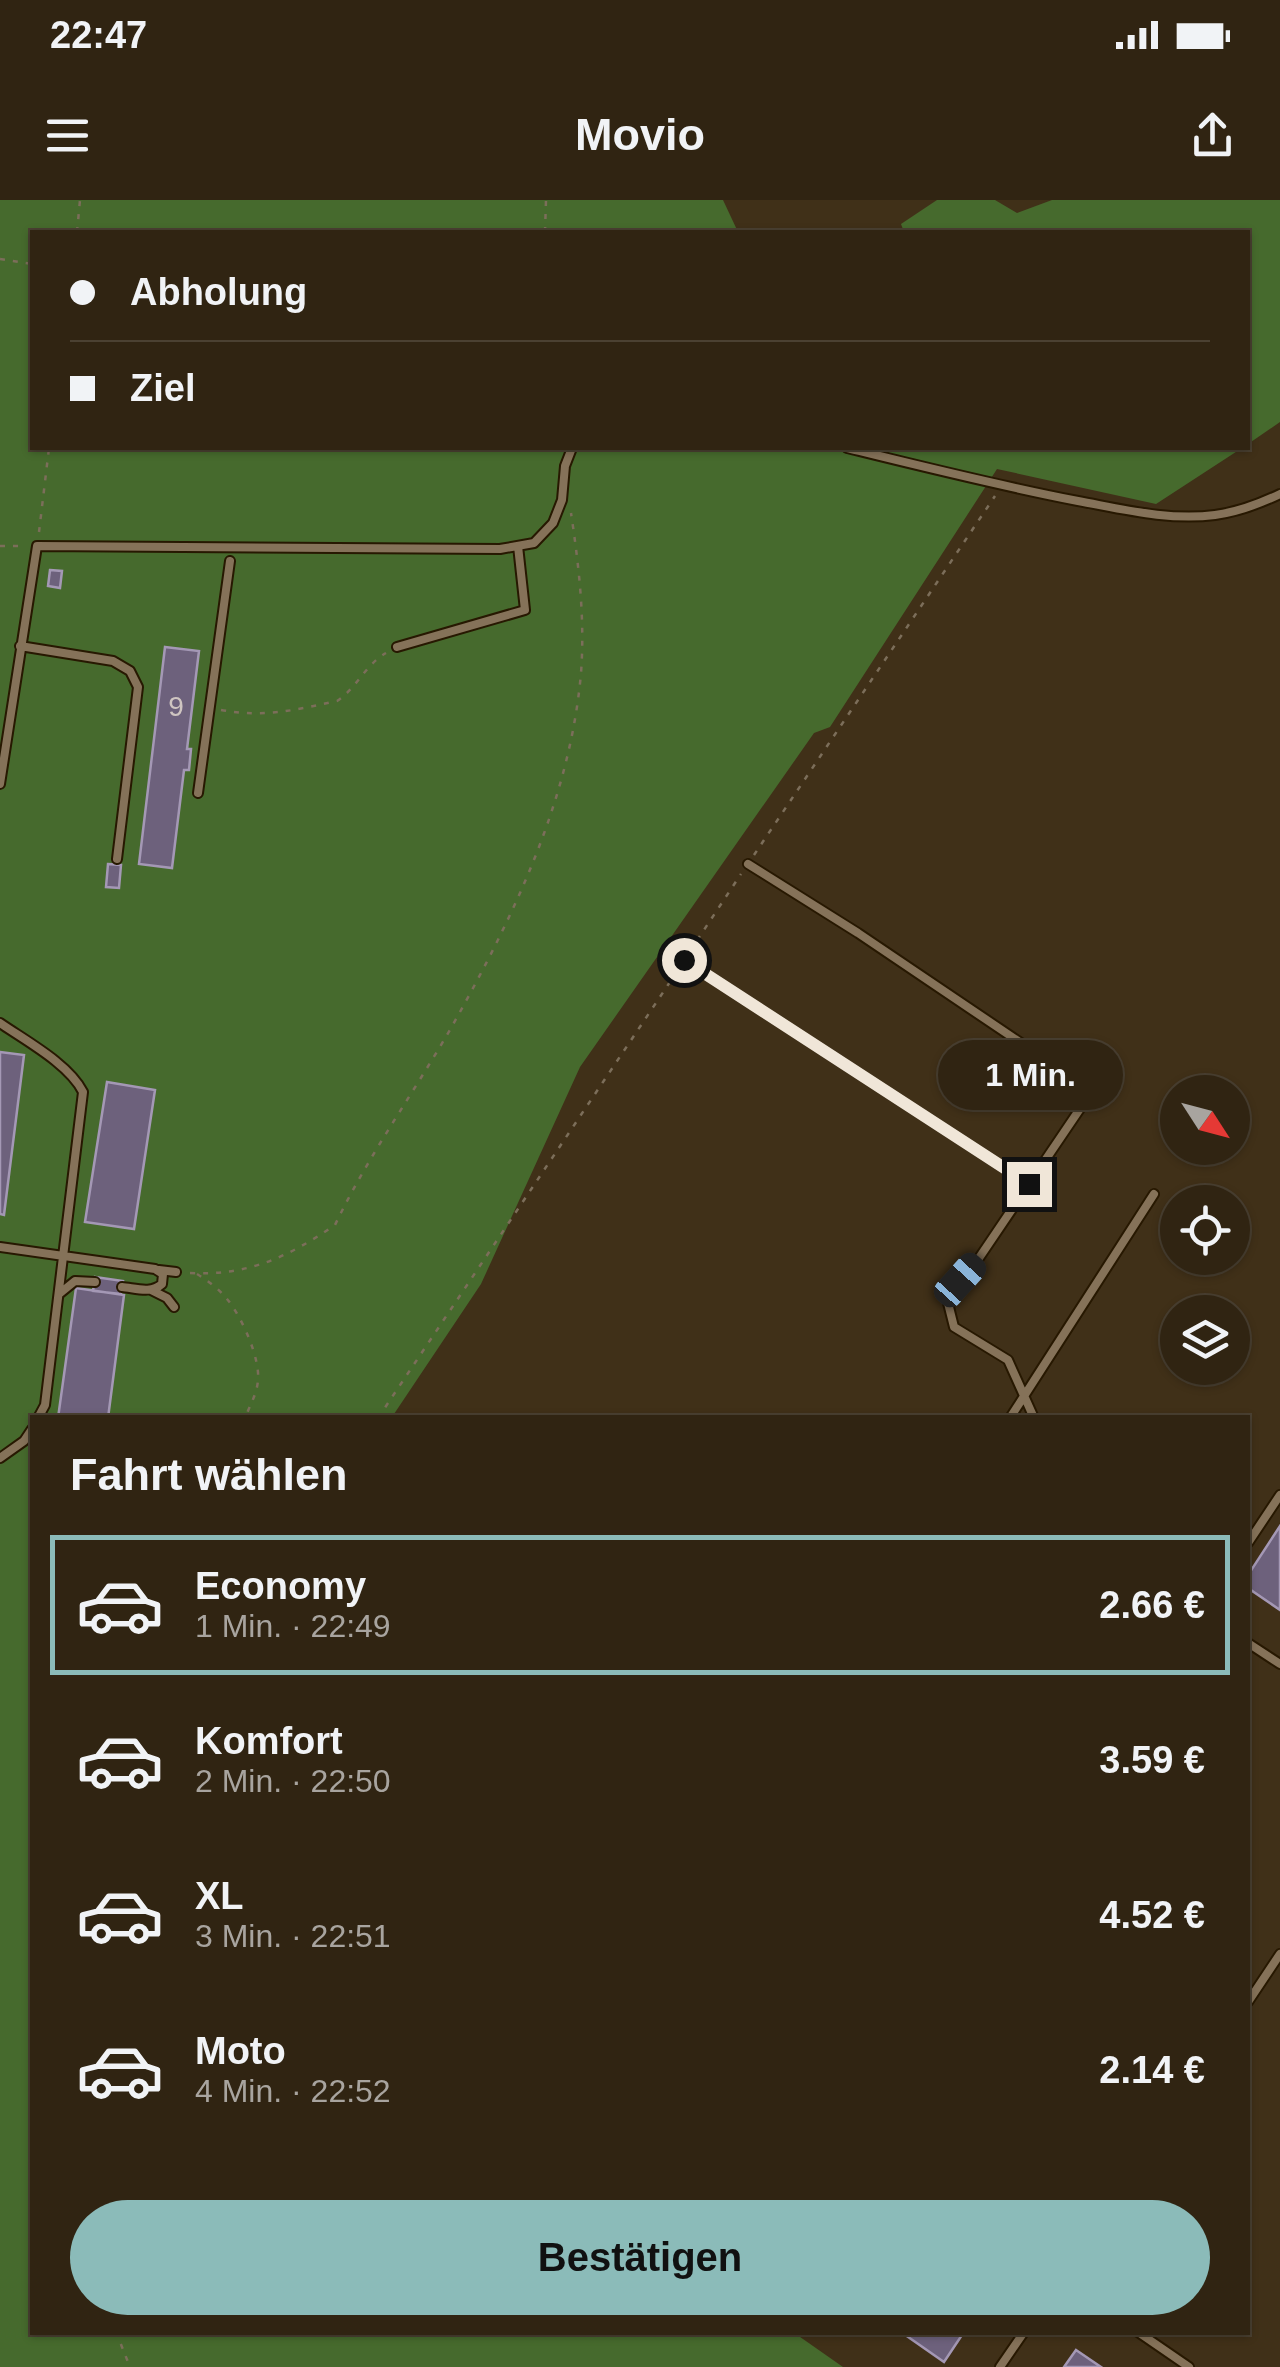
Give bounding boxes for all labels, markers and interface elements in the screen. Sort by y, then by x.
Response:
text: 22:47 [50,14,147,56]
icon: menu [40,108,95,163]
icon: share [1185,108,1240,163]
text: Movio [575,109,705,160]
text: Abholung [130,271,307,313]
text: Ziel [130,367,195,409]
house number: 9 [168,691,184,722]
route start [662,938,707,983]
callout: 1 Min. [936,1039,1122,1109]
text: 1 Min. [985,1057,1076,1093]
north arrow [1160,1075,1250,1165]
map controls [1160,1075,1250,1385]
route end [1007,1162,1052,1207]
button: locate [1160,1185,1250,1275]
car [929,1248,991,1312]
button: layers [1160,1295,1250,1385]
text: Fahrt wählen [70,1449,348,1500]
icon: car [75,1560,165,1650]
text: Economy [195,1565,366,1607]
text: 2.66 € [1099,1584,1205,1626]
text: 1 Min. · 22:49 [195,1608,391,1644]
icon: car [75,1715,165,1805]
text: Komfort [195,1720,343,1762]
text: 3.59 € [1099,1739,1205,1781]
text: 2 Min. · 22:50 [195,1763,391,1799]
icon: car [75,1870,165,1960]
text: XL [195,1875,244,1917]
text: 4.52 € [1099,1894,1205,1936]
text: 3 Min. · 22:51 [195,1918,391,1954]
icon: car [75,2025,165,2115]
text: Moto [195,2030,286,2072]
text: 2.14 € [1099,2049,1205,2091]
text: 4 Min. · 22:52 [195,2073,391,2109]
button: Bestätigen [70,2200,1210,2315]

